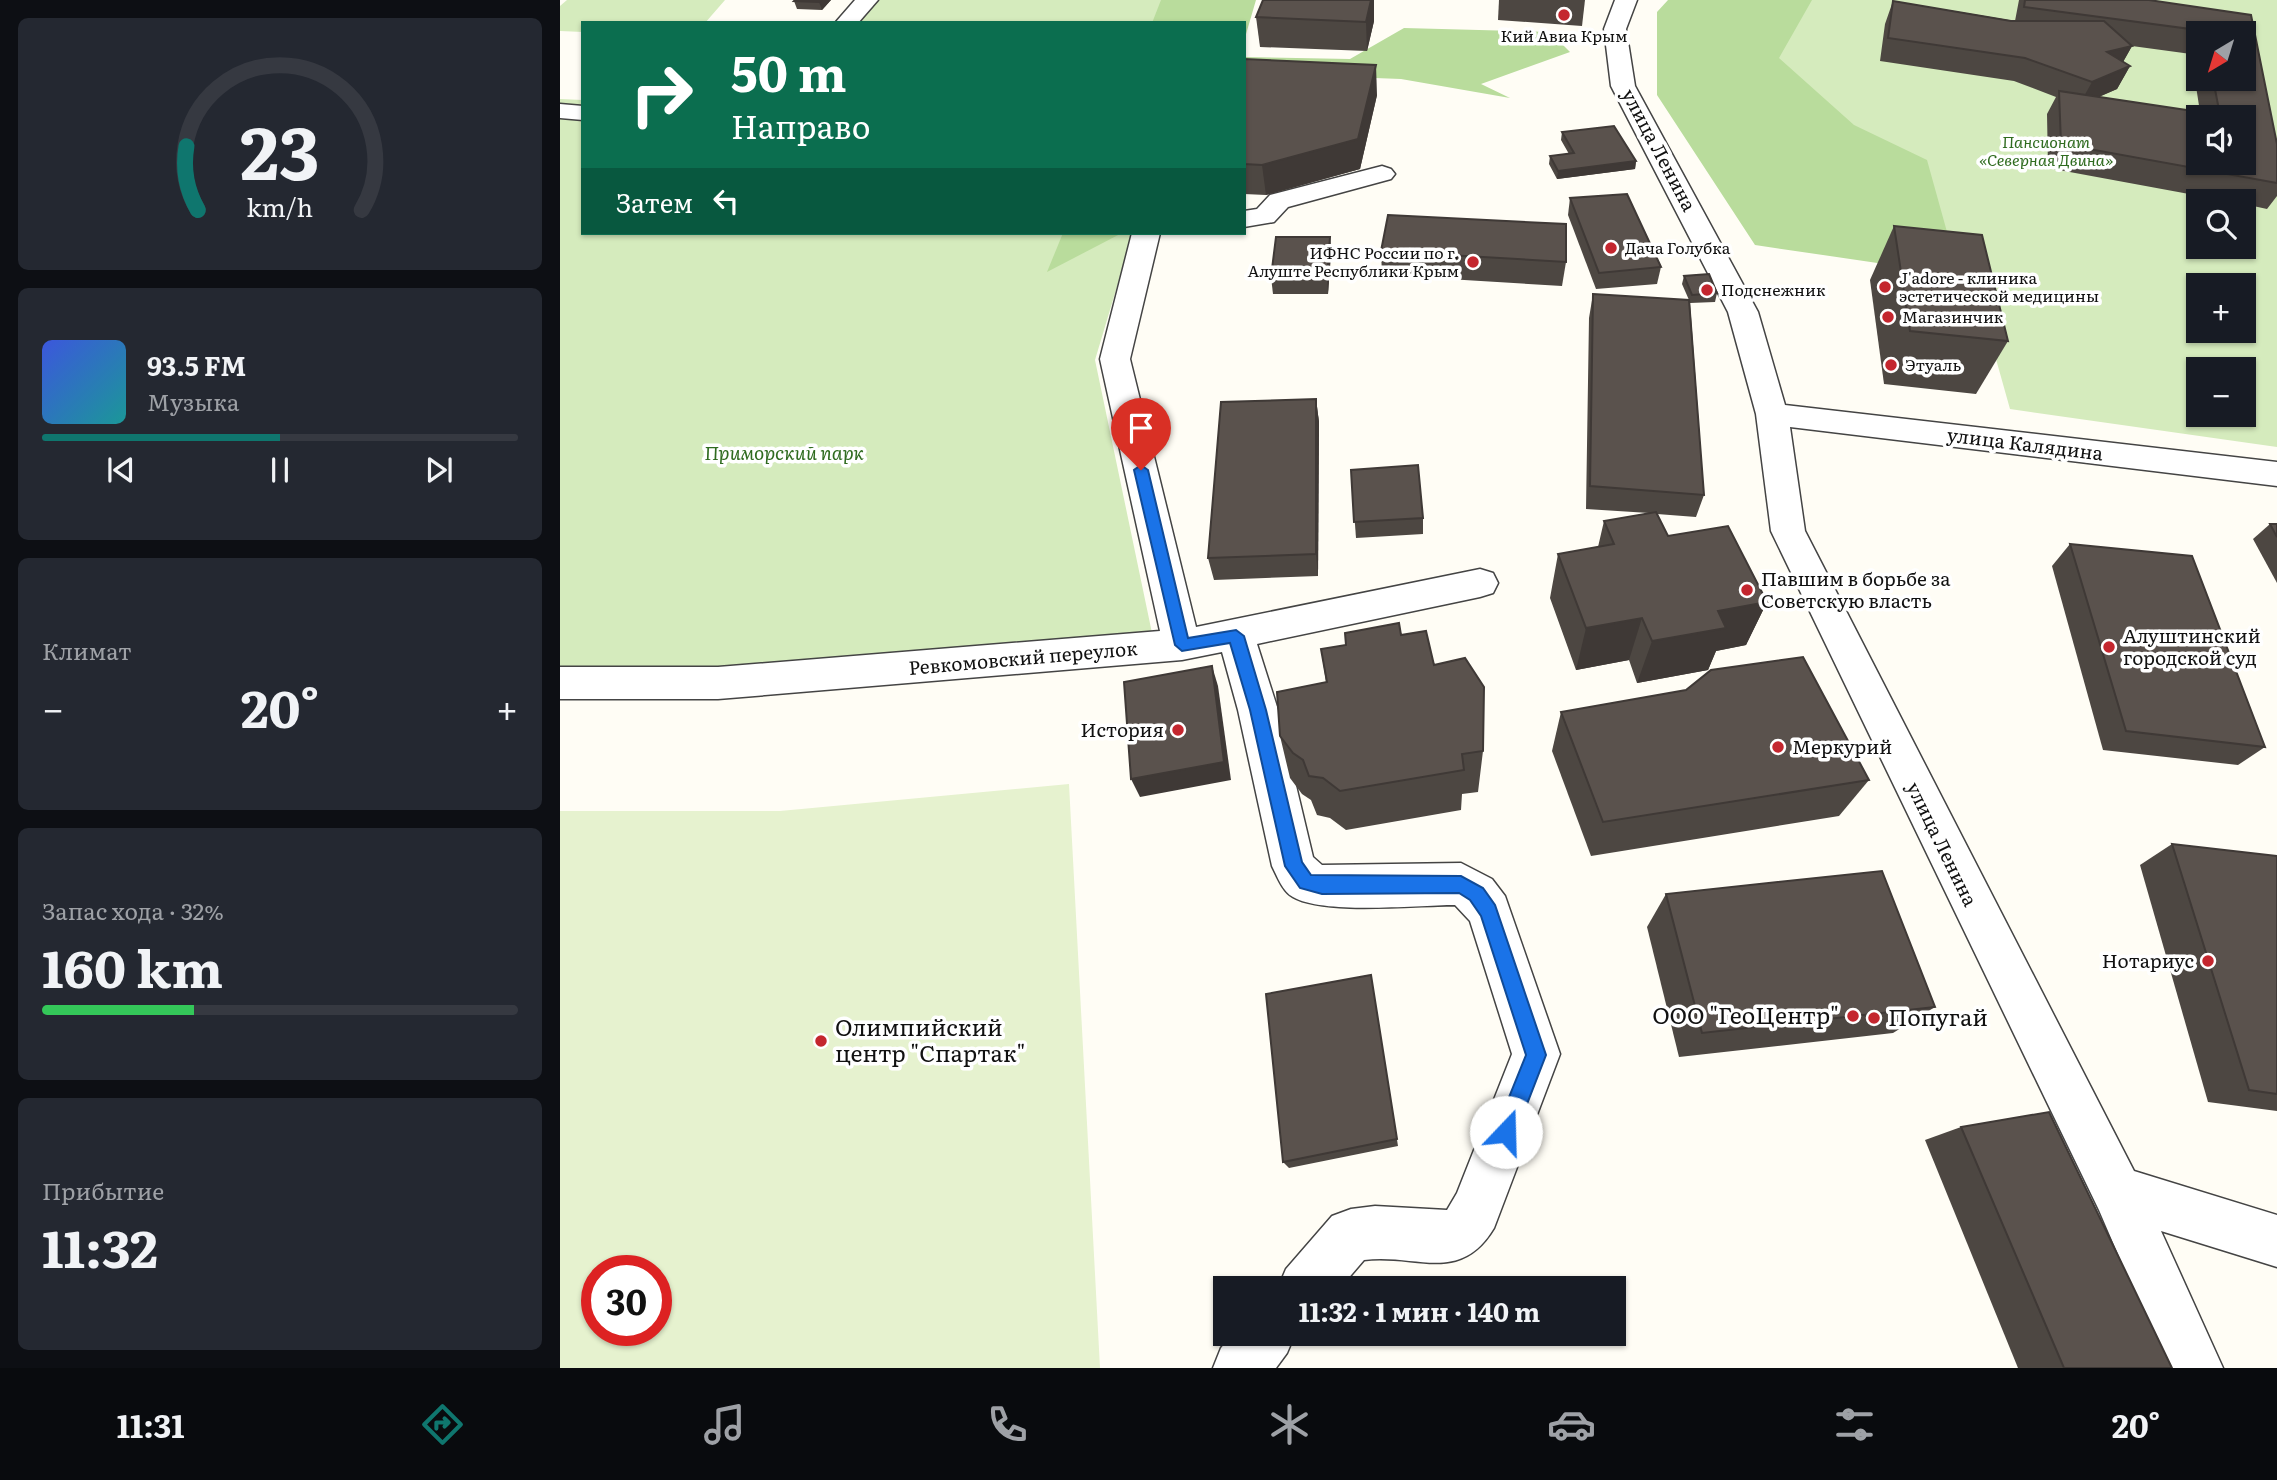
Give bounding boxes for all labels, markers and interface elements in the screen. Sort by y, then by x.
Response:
marker: Кий Авиа Крым [1556,7,1572,23]
north arrow [2186,21,2256,91]
map controls [2186,21,2256,427]
place label: Кий Авиа Крым [1501,23,1627,47]
text: 50 m [731,34,847,107]
icon: right [616,49,707,140]
street label: улица Ленина [1616,83,1704,217]
text: 23 [240,94,320,202]
text: Направо [731,101,871,149]
button: sound [2186,105,2256,175]
park label: Пансионат «Северная Двина» [1979,129,2113,171]
text: Затем [616,182,693,221]
icon: left [707,182,745,220]
text: km/h [247,188,313,225]
button: search [2186,189,2256,259]
place label: Дача Голубка [1625,235,1731,259]
place label: ИФНС России по г. Алуште Республики Крым [1248,240,1459,282]
marker: Дача Голубка [1603,240,1619,256]
marker: ИФНС России по г. Алуште Республики Крым [1465,254,1481,270]
place label: J'adore - клиника эстетической медицины [1899,265,2099,307]
button: + [2186,273,2256,343]
place label: Подснежник [1721,277,1826,301]
marker: J'adore - клиника эстетической медицины [1877,279,1893,295]
marker: Подснежник [1699,282,1715,298]
place label: Магазинчик [1902,304,2004,328]
marker: Магазинчик [1880,309,1896,325]
text: 93.5 FM [147,345,246,384]
place label: Этуаль [1905,352,1962,376]
marker: Этуаль [1883,357,1899,373]
button: − [2186,357,2256,427]
text: Музыка [147,384,239,418]
pin [1111,398,1171,470]
icon: arrive [1122,409,1160,447]
street label: улица Калядина [1946,420,2105,467]
park label: Приморский парк [704,438,865,466]
icon: previous [102,451,140,489]
icon: pause [261,451,299,489]
icon: next [420,451,458,489]
place label: Павшим в борьбе за Советскую власть [1761,564,1951,614]
marker: Павшим в борьбе за Советскую власть [1739,582,1755,598]
place label: Алуштинский городской суд [2123,621,2261,671]
text: Климат [42,633,132,667]
street label: Ревкомовский переулок [907,633,1139,681]
marker: Алуштинский городской суд [2101,639,2117,655]
text: 20° [241,667,319,744]
text: − [42,678,64,735]
text: + [496,678,518,735]
place label: История [1080,715,1164,743]
marker: История [1170,722,1186,738]
place label: Меркурий [1792,732,1892,760]
marker: Меркурий [1770,739,1786,755]
street label: улица Ленина [1901,777,1986,911]
text: Запас хода · 32% [42,893,224,927]
text: 160 km [42,927,223,1004]
place label: Нотариус [2102,946,2194,974]
marker: Нотариус [2200,953,2216,969]
place label: ООО "ГеоЦентр" [1652,997,1839,1031]
place label: Попугай [1888,999,1988,1033]
marker: ООО "ГеоЦентр" [1845,1008,1861,1024]
place label: Олимпийский центр "Спартак" [835,1009,1025,1069]
marker: Попугай [1866,1010,1882,1026]
marker: Олимпийский центр "Спартак" [813,1033,829,1049]
position arrow [1469,1095,1543,1169]
text: Прибытие [42,1173,164,1207]
text: 11:32 [42,1207,158,1284]
speed limit sign: 30 [581,1255,672,1346]
text: 11:32 · 1 мин · 140 m [1299,1291,1540,1330]
text: 11:31 [117,1400,185,1448]
icon: directions [418,1400,467,1449]
icon: music [700,1400,749,1449]
icon: phone [983,1400,1032,1449]
icon: climate [1265,1400,1314,1449]
icon: car [1547,1400,1596,1449]
icon: filters [1830,1400,1879,1449]
text: 20° [2112,1400,2160,1448]

